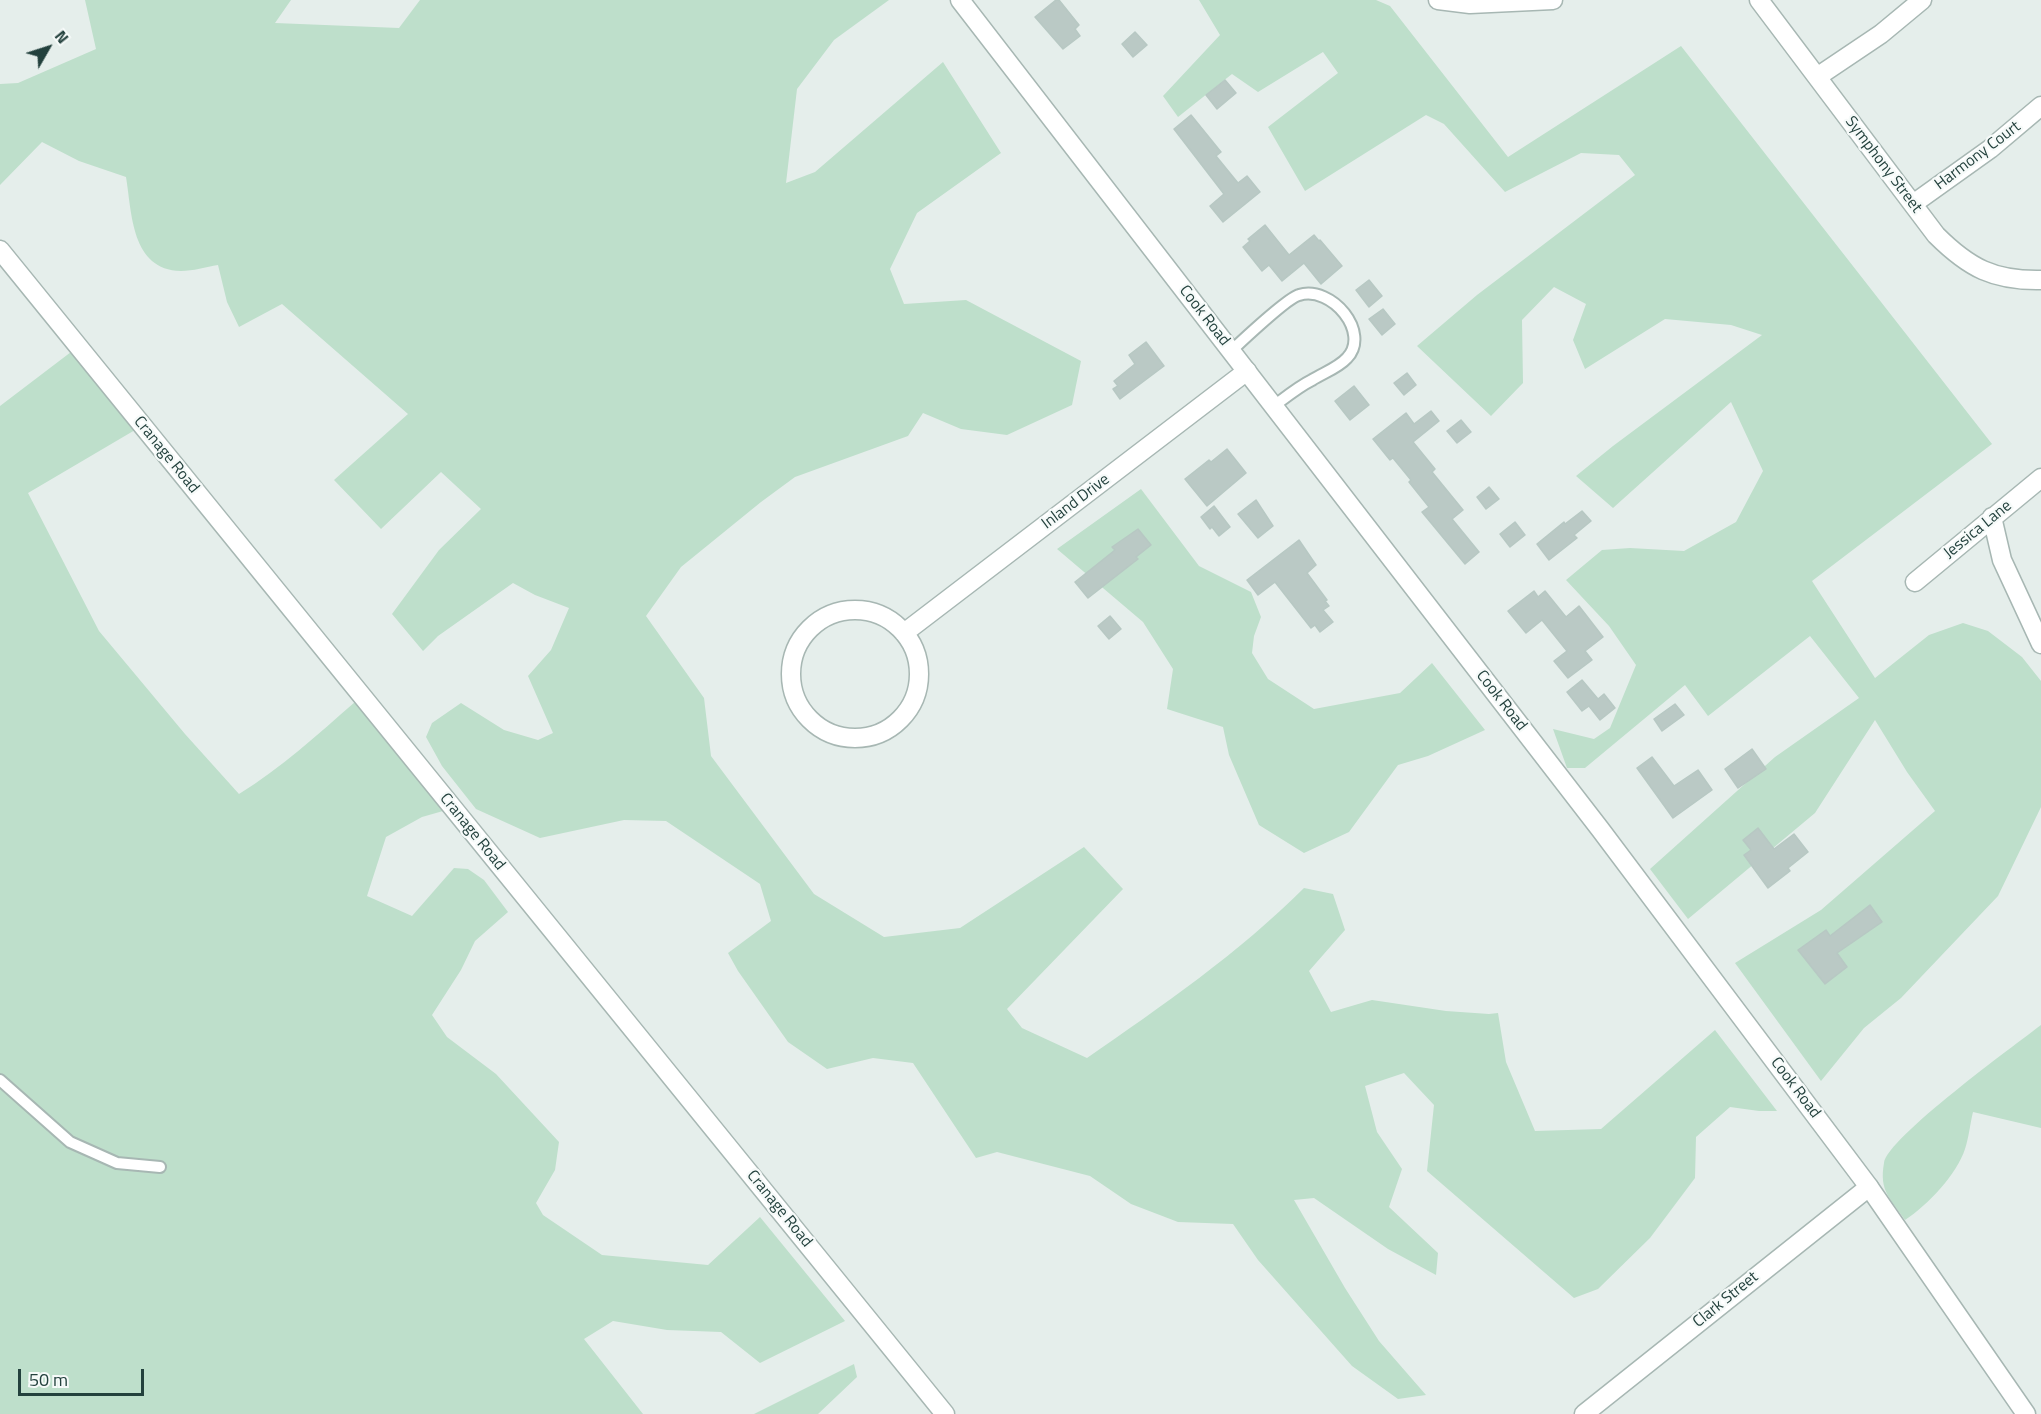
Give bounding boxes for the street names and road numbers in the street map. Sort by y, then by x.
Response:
street label: Symphony Street [1840,113,1926,217]
street label: Harmony Court [1931,117,2025,195]
street label: Cook Road [1174,282,1234,350]
street label: Cranage Road [129,413,203,497]
street label: Inland Drive [1038,470,1114,534]
street label: Jessica Lane [1940,497,2016,563]
street label: Cook Road [1471,667,1531,735]
street label: Cranage Road [435,790,509,874]
street label: Cook Road [1766,1054,1824,1122]
street label: Cranage Road [742,1167,816,1251]
street label: Clark Street [1690,1268,1762,1332]

